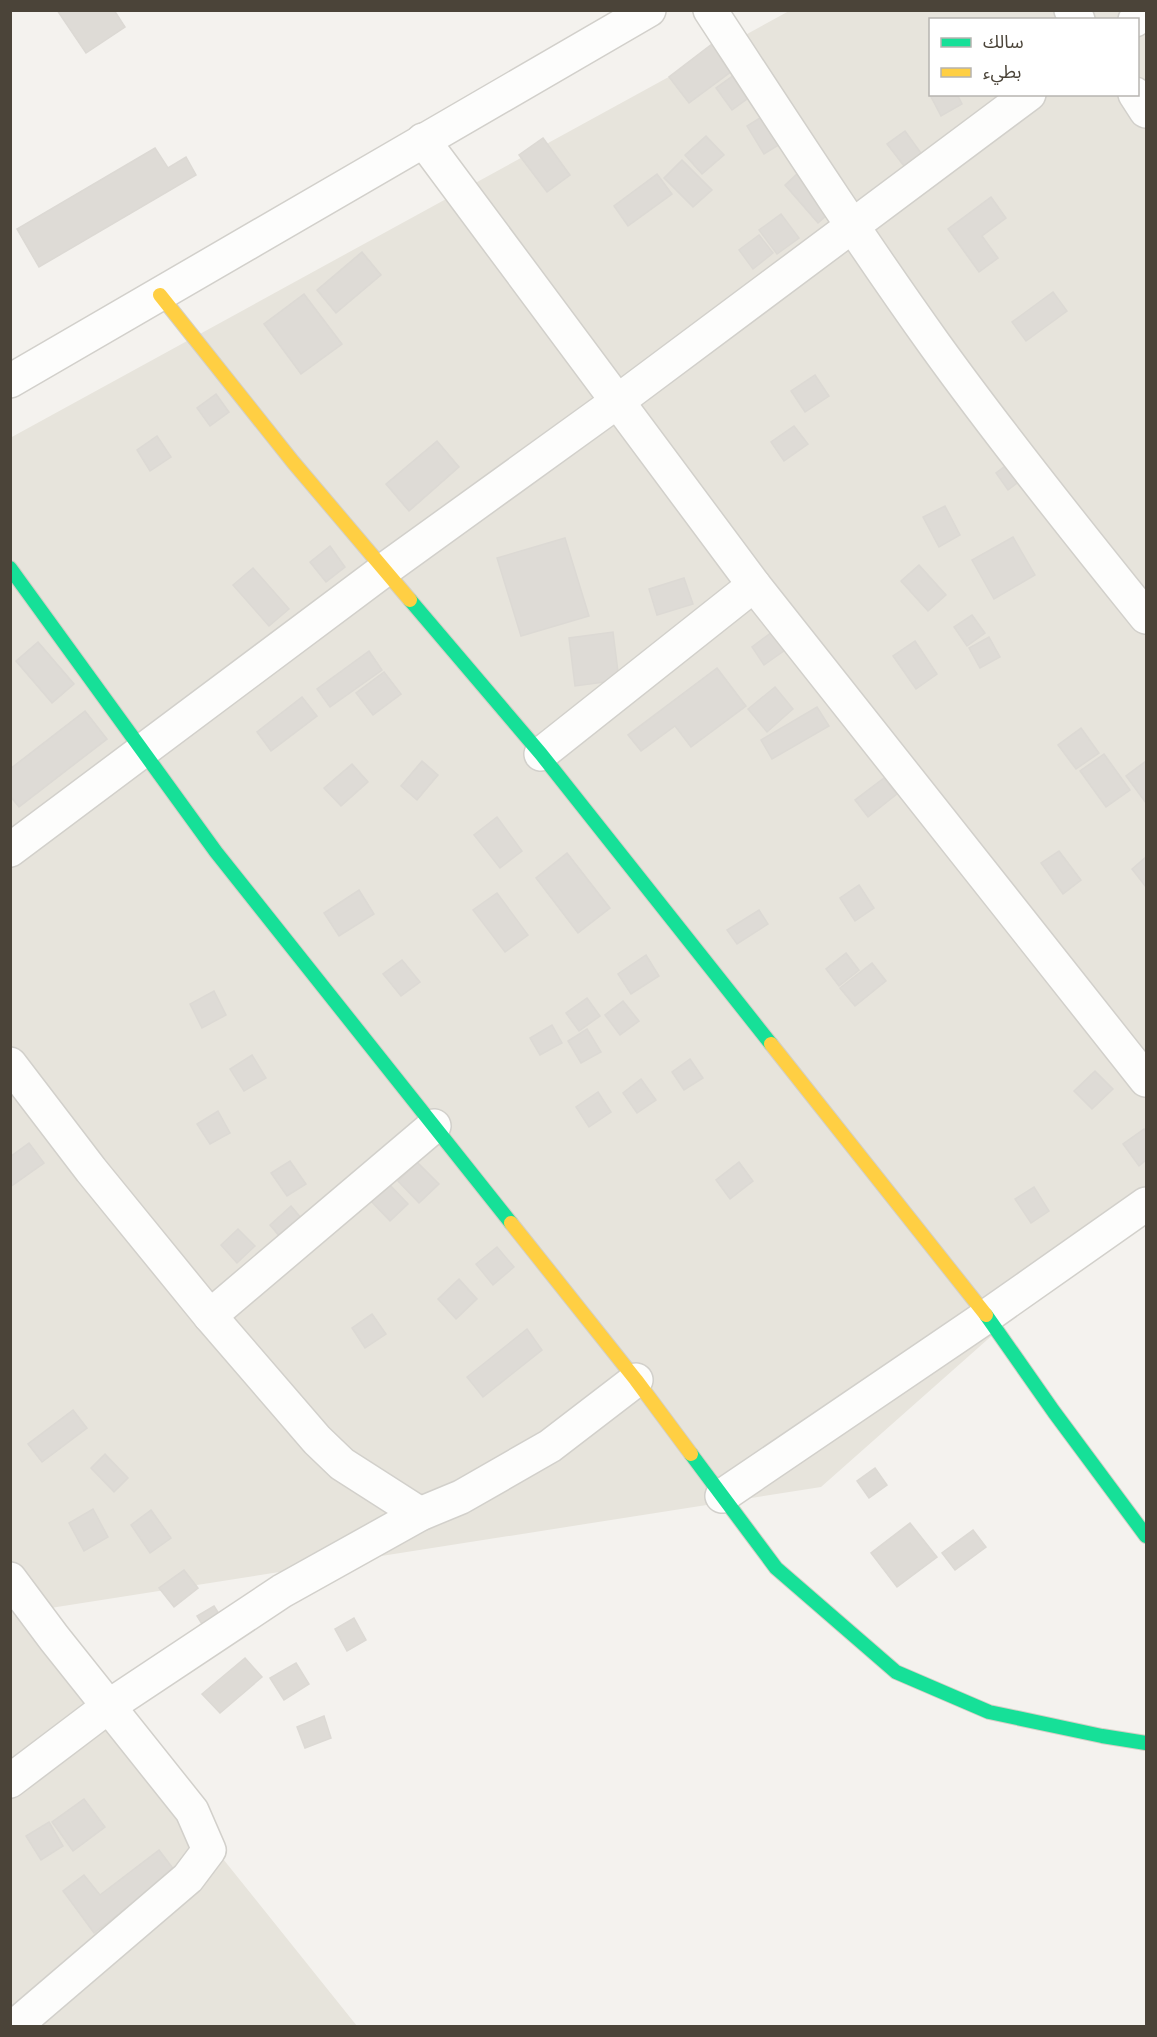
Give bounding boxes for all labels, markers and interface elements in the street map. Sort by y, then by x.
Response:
legend [929,18,1139,96]
text: سالك [983,31,1024,52]
text: بطيء [983,61,1021,85]

